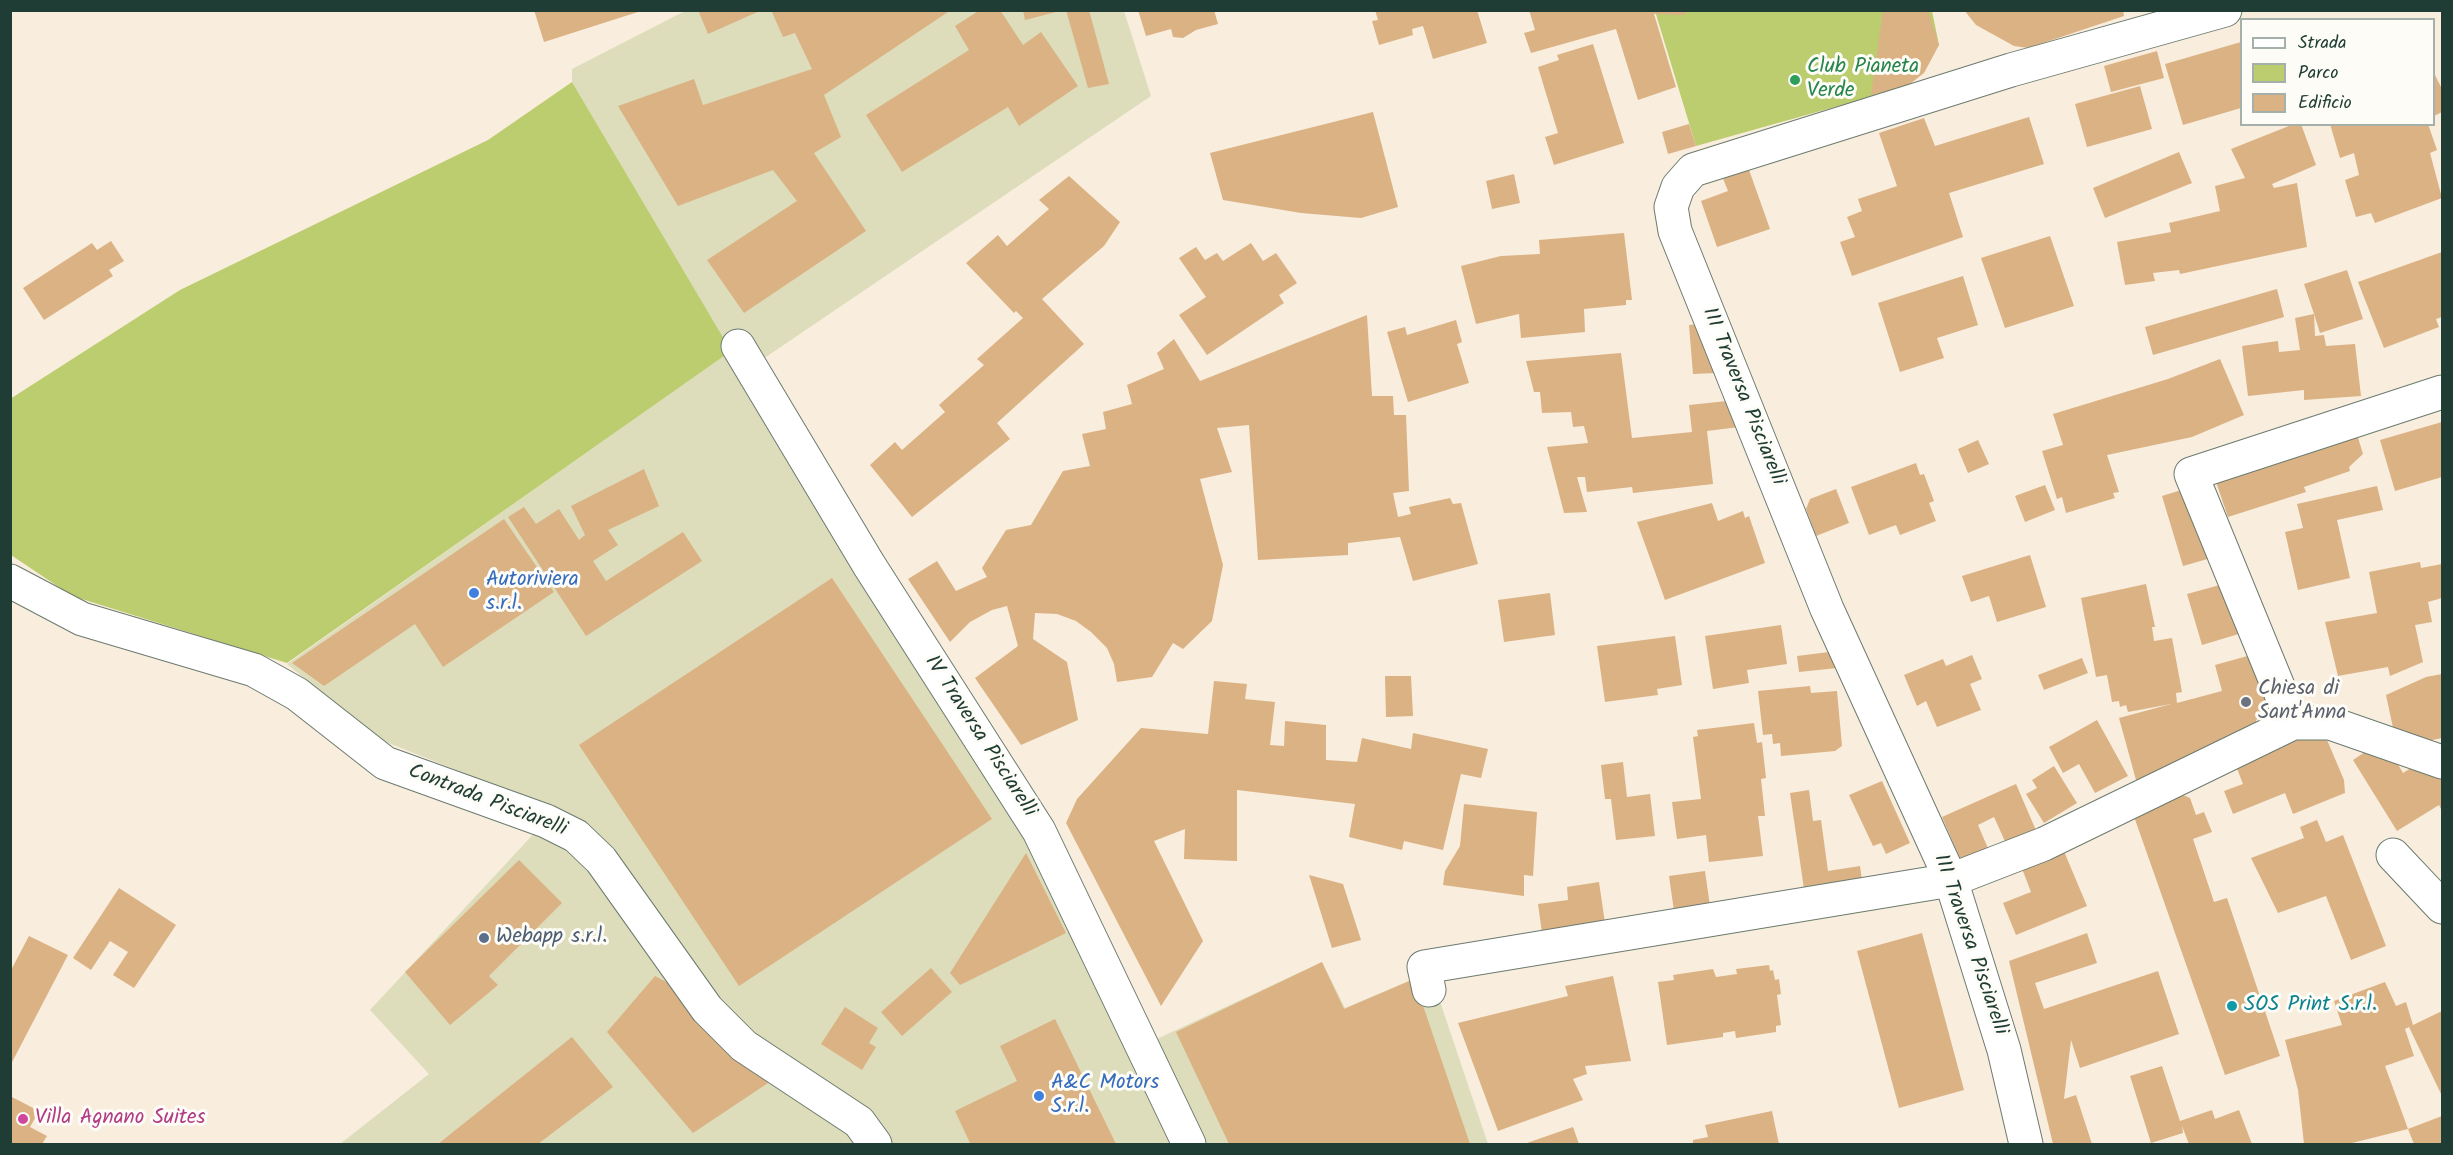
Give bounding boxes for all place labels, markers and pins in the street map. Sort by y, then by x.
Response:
place label: Club Pianeta Verde [1807,55,1919,105]
marker: Club Pianeta Verde [1788,73,1802,87]
place label: Autoriviera s.r.l. [486,568,579,618]
marker: Autoriviera s.r.l. [467,586,481,600]
place label: Chiesa di Sant'Anna [2258,677,2346,727]
marker: Chiesa di Sant'Anna [2239,695,2253,709]
place label: Webapp s.r.l. [496,925,607,951]
marker: Webapp s.r.l. [477,931,491,945]
place label: SOS Print S.r.l. [2244,993,2377,1019]
marker: SOS Print S.r.l. [2225,999,2239,1013]
place label: A&C Motors S.r.l. [1051,1071,1159,1121]
marker: A&C Motors S.r.l. [1032,1089,1046,1103]
place label: Villa Agnano Suites [35,1106,205,1132]
marker: Villa Agnano Suites [16,1112,30,1126]

